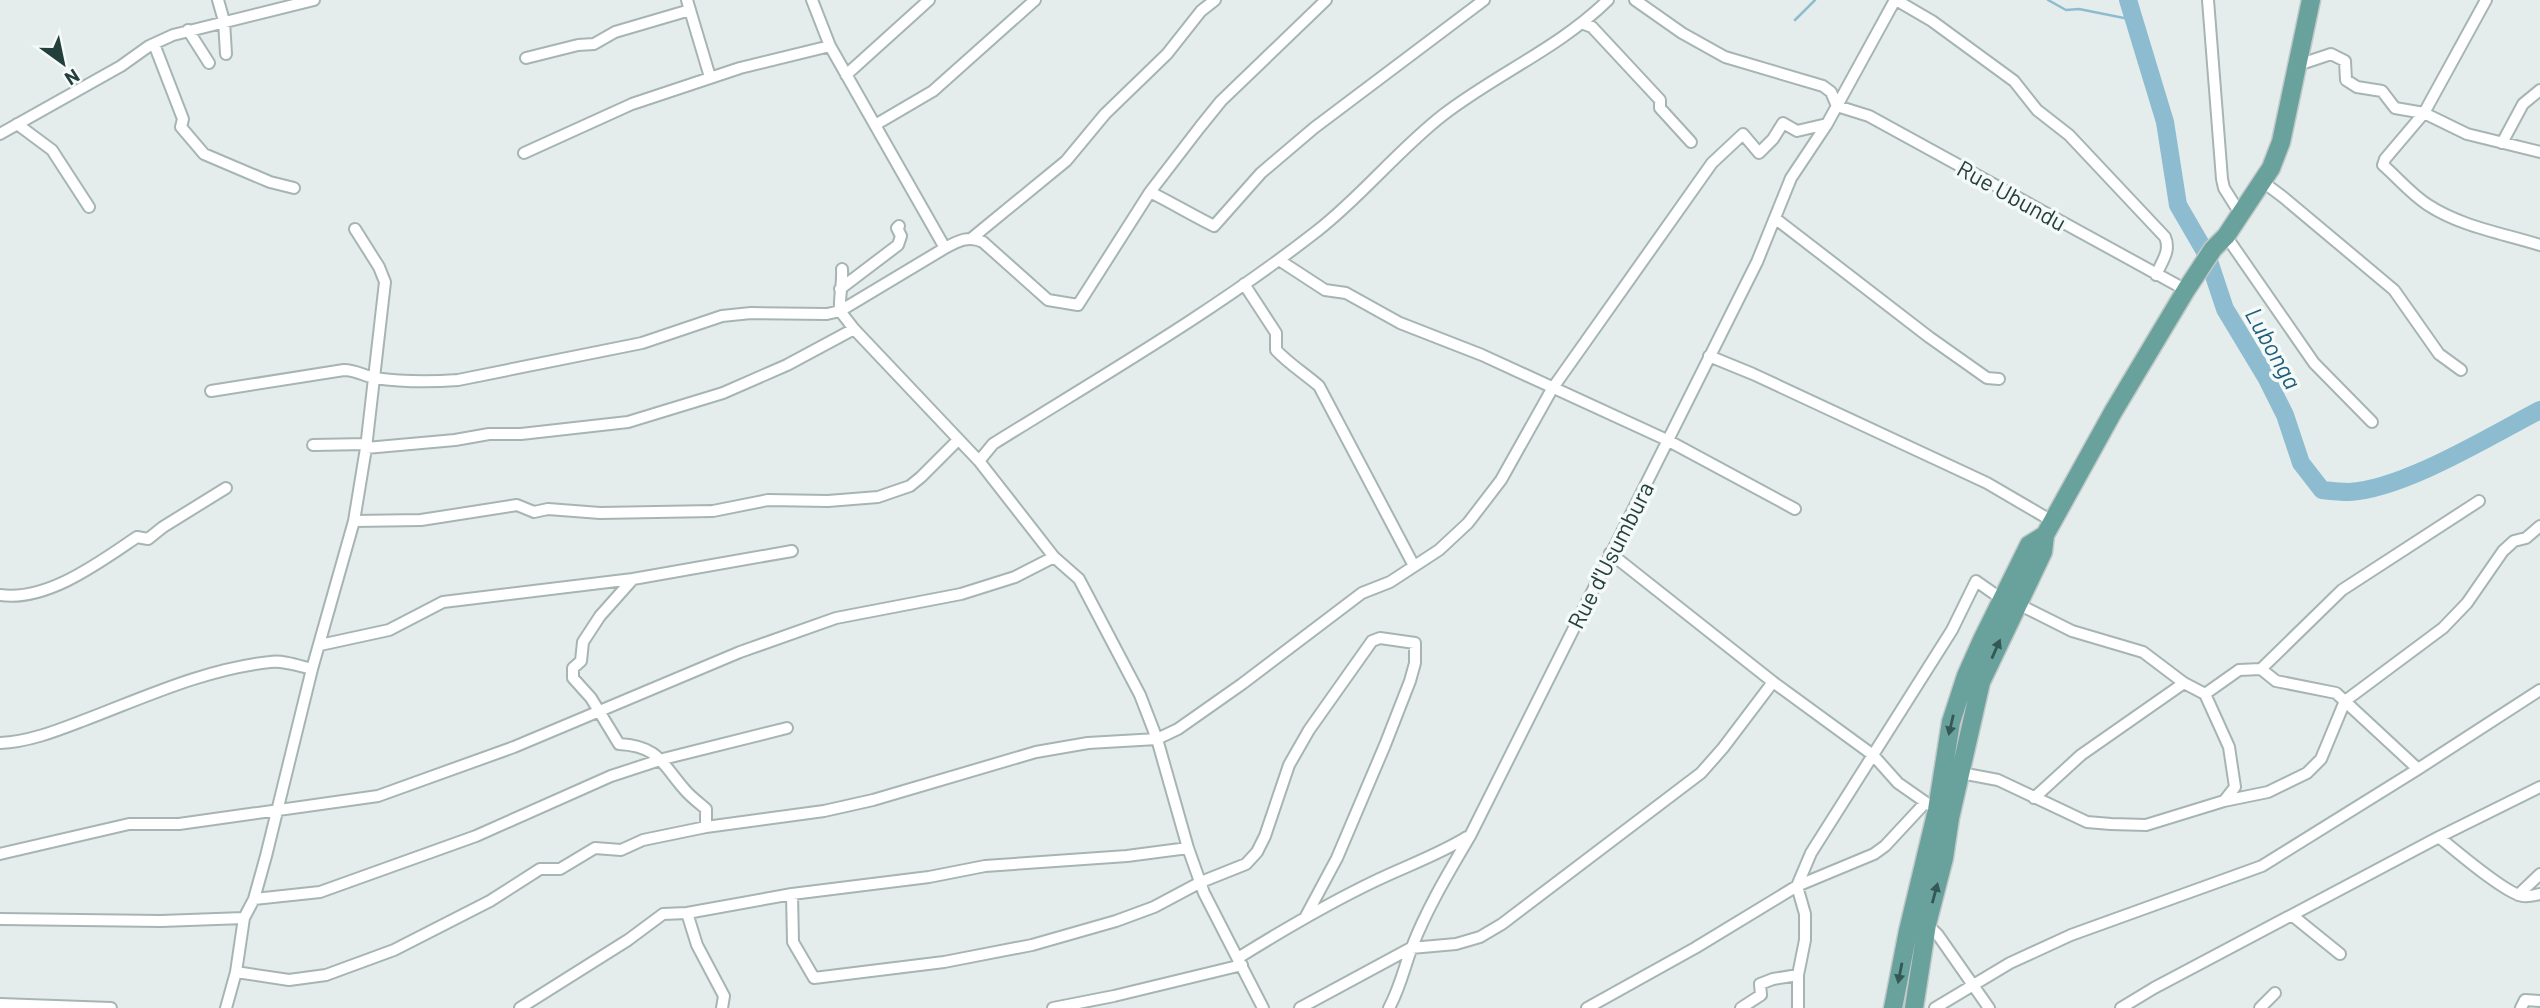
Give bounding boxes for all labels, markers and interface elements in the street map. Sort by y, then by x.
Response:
north arrow [28,28,98,98]
text: N [61,65,84,91]
street label: Rue Ubundu [1953,154,2071,236]
water label: Lubonga [2240,302,2308,394]
street label: Rue d'Usumbura [1561,477,1659,633]
one-way arrow [1990,639,2002,659]
one-way arrow [1945,714,1956,736]
one-way arrow [1930,882,1941,904]
one-way arrow [1894,962,1905,984]

